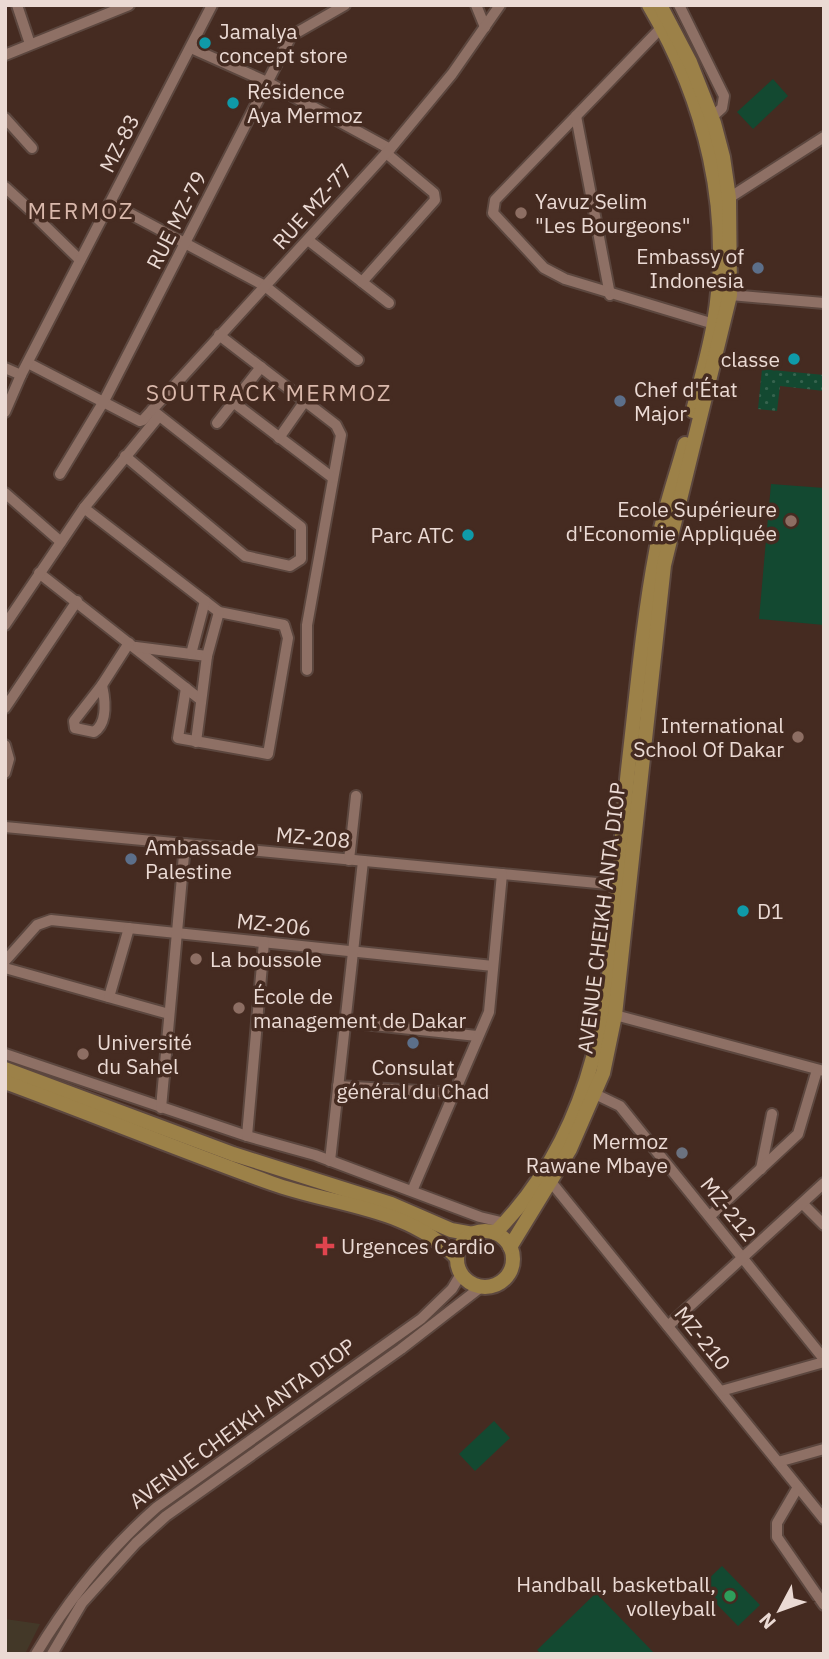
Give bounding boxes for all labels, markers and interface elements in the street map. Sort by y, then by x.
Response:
place label: Jamalya concept store [219,17,348,69]
marker: Jamalya concept store [197,35,213,51]
place label: Résidence Aya Mermoz [247,77,363,129]
marker: Résidence Aya Mermoz [225,95,241,111]
street label: MZ-83 [92,109,146,177]
street label: RUE MZ-77 [266,157,358,255]
street label: RUE MZ-79 [139,166,213,274]
place label: Yavuz Selim "Les Bourgeons" [535,187,690,239]
district label: MERMOZ [28,195,134,225]
marker: Yavuz Selim "Les Bourgeons" [513,205,529,221]
place label: Embassy of Indonesia [636,242,744,294]
marker: Embassy of Indonesia [750,260,766,276]
place label: classe [721,345,780,373]
marker: classe [786,351,802,367]
place label: Chef d'État Major [634,375,738,427]
district label: SOUTRACK MERMOZ [146,377,392,407]
marker: Chef d'État Major [612,393,628,409]
place label: Ecole Supérieure d'Economie Appliquée [566,495,777,547]
marker: Ecole Supérieure d'Economie Appliquée [783,513,799,529]
place label: Parc ATC [370,521,454,549]
marker: Parc ATC [460,527,476,543]
place label: International School Of Dakar [633,711,784,763]
marker: International School Of Dakar [790,729,806,745]
street label: AVENUE CHEIKH ANTA DIOP [570,781,632,1055]
street label: MZ-208 [275,820,351,854]
place label: Ambassade Palestine [145,833,255,885]
marker: Ambassade Palestine [123,851,139,867]
place label: D1 [757,897,784,925]
marker: D1 [735,903,751,919]
street label: MZ-206 [235,906,313,942]
place label: La boussole [210,945,322,973]
marker: La boussole [188,951,204,967]
place label: École de management de Dakar [253,982,466,1034]
marker: École de management de Dakar [231,1000,247,1016]
place label: Université du Sahel [97,1028,192,1080]
marker: Consulat général du Chad [405,1035,421,1051]
marker: Université du Sahel [75,1046,91,1062]
place label: Consulat général du Chad [337,1053,489,1105]
place label: Mermoz Rawane Mbaye [526,1127,668,1179]
marker: Mermoz Rawane Mbaye [674,1145,690,1161]
street label: MZ-212 [695,1171,763,1247]
place label: Urgences Cardio [341,1232,495,1260]
marker: Urgences Cardio [315,1236,335,1256]
street label: MZ-210 [669,1300,737,1376]
street label: AVENUE CHEIKH ANTA DIOP [123,1331,361,1515]
place label: Handball, basketball, volleyball [516,1570,716,1622]
north arrow [745,1575,815,1645]
marker: Handball, basketball, volleyball [722,1588,738,1604]
text: N [754,1608,781,1634]

